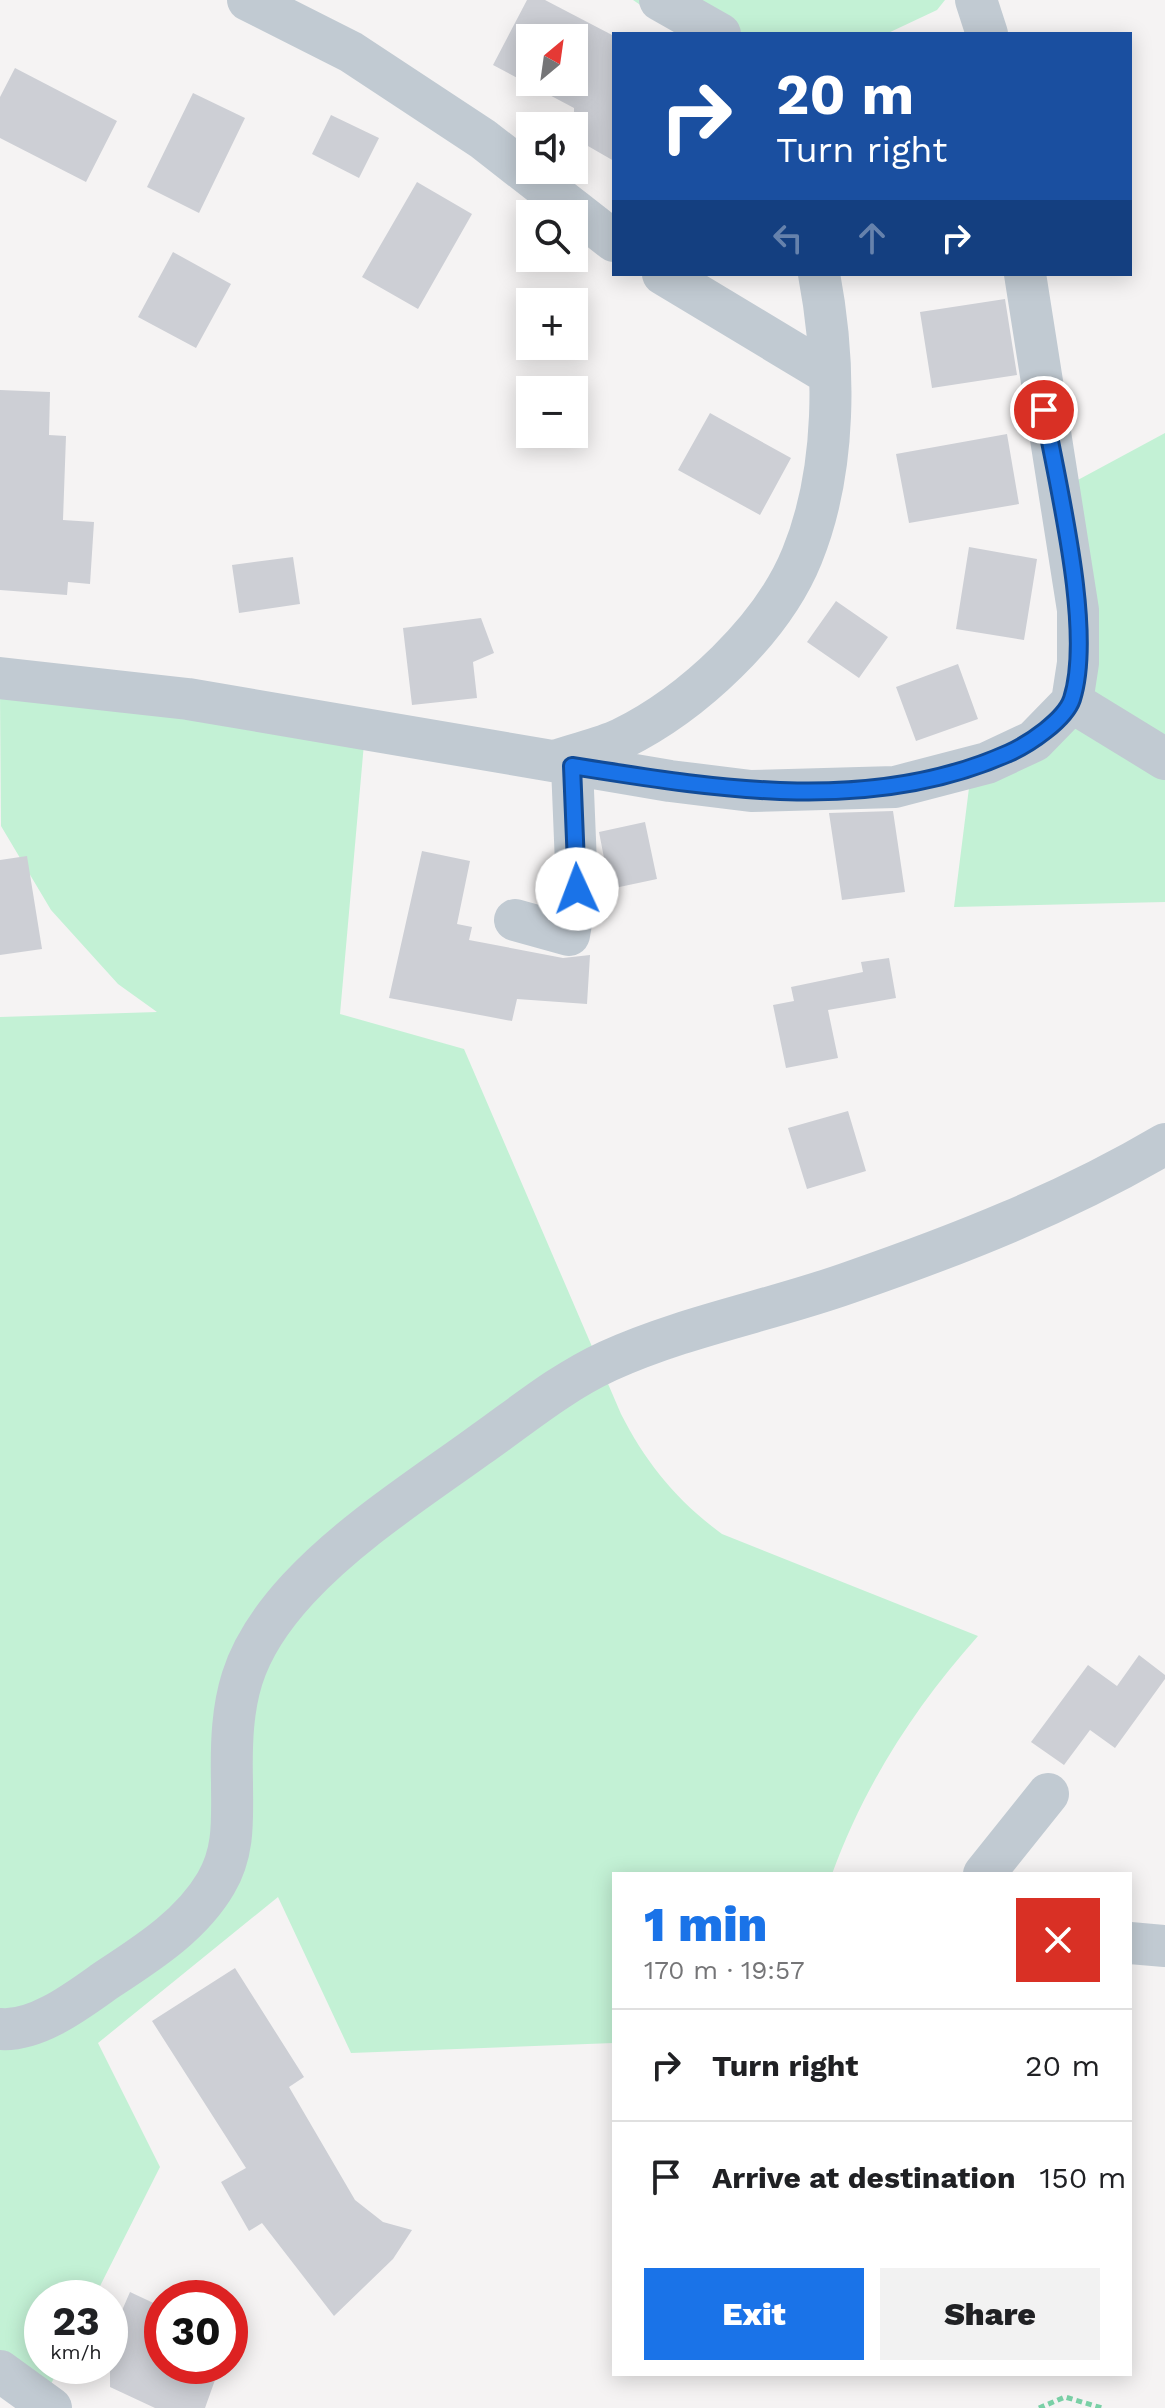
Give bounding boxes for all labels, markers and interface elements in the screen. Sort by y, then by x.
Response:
north arrow [516,24,588,96]
map controls [516,24,588,448]
text: 20 m [776,62,914,128]
icon: right [644,64,748,168]
button: sound [516,112,588,184]
text: Turn right [776,129,947,171]
button: search [516,200,588,272]
icon: left [766,216,810,260]
icon: ahead [850,216,894,260]
icon: right [934,216,978,260]
button: + [516,288,588,360]
button: − [516,376,588,448]
pin [1010,376,1078,444]
icon: arrive [1022,388,1066,432]
position arrow [535,847,619,931]
text: 1 min [644,1896,767,1953]
button: close [1016,1898,1100,1982]
text: 170 m · 19:57 [644,1955,805,1985]
icon: right [644,2043,688,2087]
text: Turn right [712,2048,858,2083]
text: 20 m [1025,2048,1100,2083]
icon: arrive [644,2155,688,2199]
text: Arrive at destination [712,2160,1016,2195]
text: 150 m [1040,2160,1126,2195]
button: Exit [644,2268,864,2360]
button: Share [880,2268,1100,2360]
speed limit sign: 30 [144,2280,248,2384]
text: 23 [52,2298,100,2345]
text: km/h [50,2340,102,2364]

